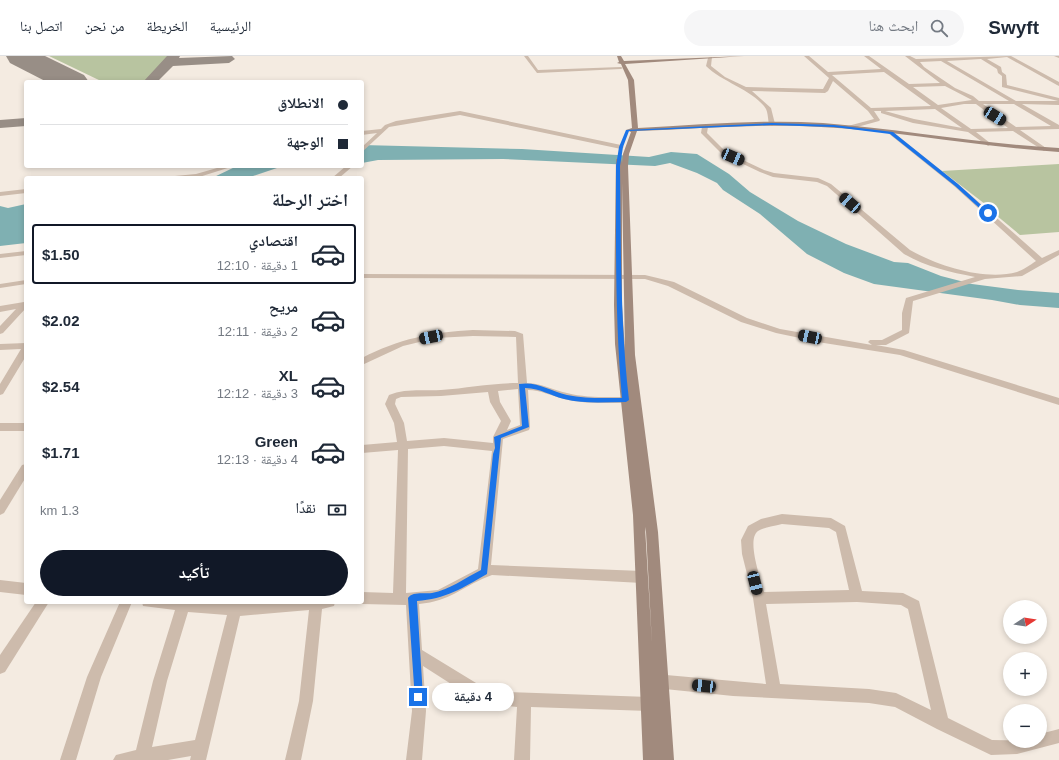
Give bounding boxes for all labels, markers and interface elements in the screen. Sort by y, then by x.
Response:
search box [684,10,964,46]
text: ابحث هنا [868,17,918,34]
icon: search [928,17,950,39]
text: Swyft [988,17,1039,38]
text: اتصل بنا [20,18,63,34]
text: من نحن [85,18,125,34]
text: الخريطة [147,18,188,34]
text: الرئيسية [210,18,251,34]
text: الانطلاق [278,94,324,111]
car [982,105,1008,127]
text: الوجهة [286,133,324,150]
car [720,147,746,167]
text: اختر الرحلة [272,190,348,210]
car [837,191,863,215]
route start [979,204,997,222]
text: اقتصادي [249,232,298,249]
icon: car [310,236,346,272]
text: $1.50 [42,246,80,263]
text: 1 دقيقة · 12:10 [217,258,298,273]
text: مريح [269,298,298,315]
icon: car [310,302,346,338]
text: $2.02 [42,312,80,329]
text: 2 دقيقة · 12:11 [218,324,298,339]
car [418,329,444,345]
car [797,329,823,345]
text: XL [279,367,298,384]
icon: car [310,368,346,404]
text: $2.54 [42,378,80,395]
text: 3 دقيقة · 12:12 [217,386,298,401]
text: Green [255,433,298,450]
icon: car [310,434,346,470]
text: $1.71 [42,444,80,461]
text: 4 دقيقة · 12:13 [217,452,298,467]
text: نقدًا [295,499,316,516]
icon: cash [326,499,348,521]
text: 1.3 km [40,503,79,518]
button: تأكيد [40,550,348,596]
car [746,570,764,596]
north arrow [1003,600,1047,644]
map controls [1003,600,1047,748]
button: + [1003,652,1047,696]
car [691,679,717,693]
callout: 4 دقيقة [432,683,514,711]
route end [409,688,427,706]
text: 4 دقيقة [454,689,492,704]
button: − [1003,704,1047,748]

